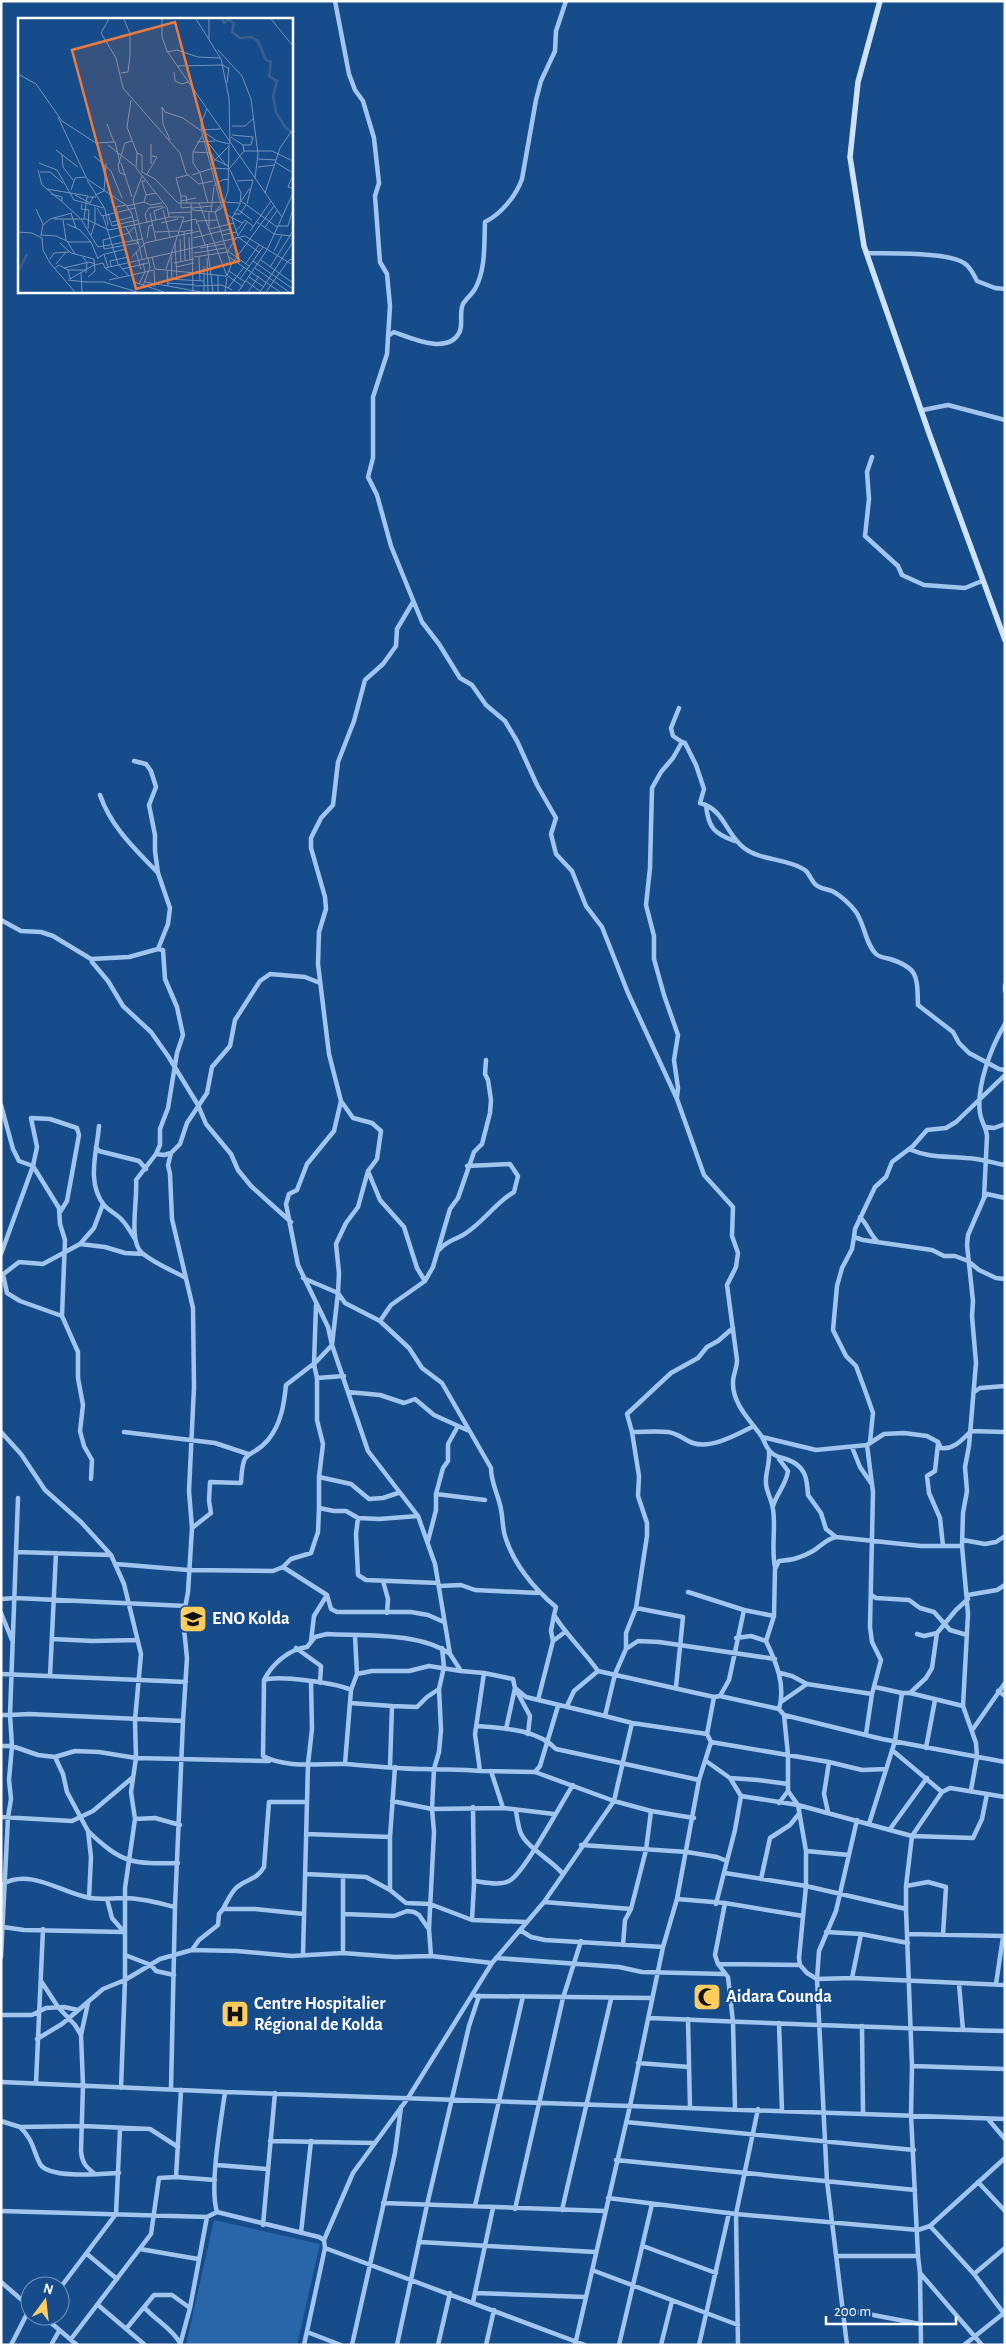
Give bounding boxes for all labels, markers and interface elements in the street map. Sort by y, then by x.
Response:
inset map [18,18,292,292]
school or university icon: ENO Kolda [178,1604,208,1634]
place label: ENO Kolda [212,1610,290,1628]
mosque icon: Aidara Counda [692,1982,722,2012]
place label: Aidara Counda [726,1988,832,2006]
place label: Centre Hospitalier Régional de Kolda [254,1995,386,2034]
hospital icon: Centre Hospitalier Régional de Kolda [220,1999,250,2029]
north arrow [20,2276,70,2326]
text: N [42,2281,55,2297]
scale bar [826,2294,956,2326]
text: 200 m [834,2304,871,2319]

